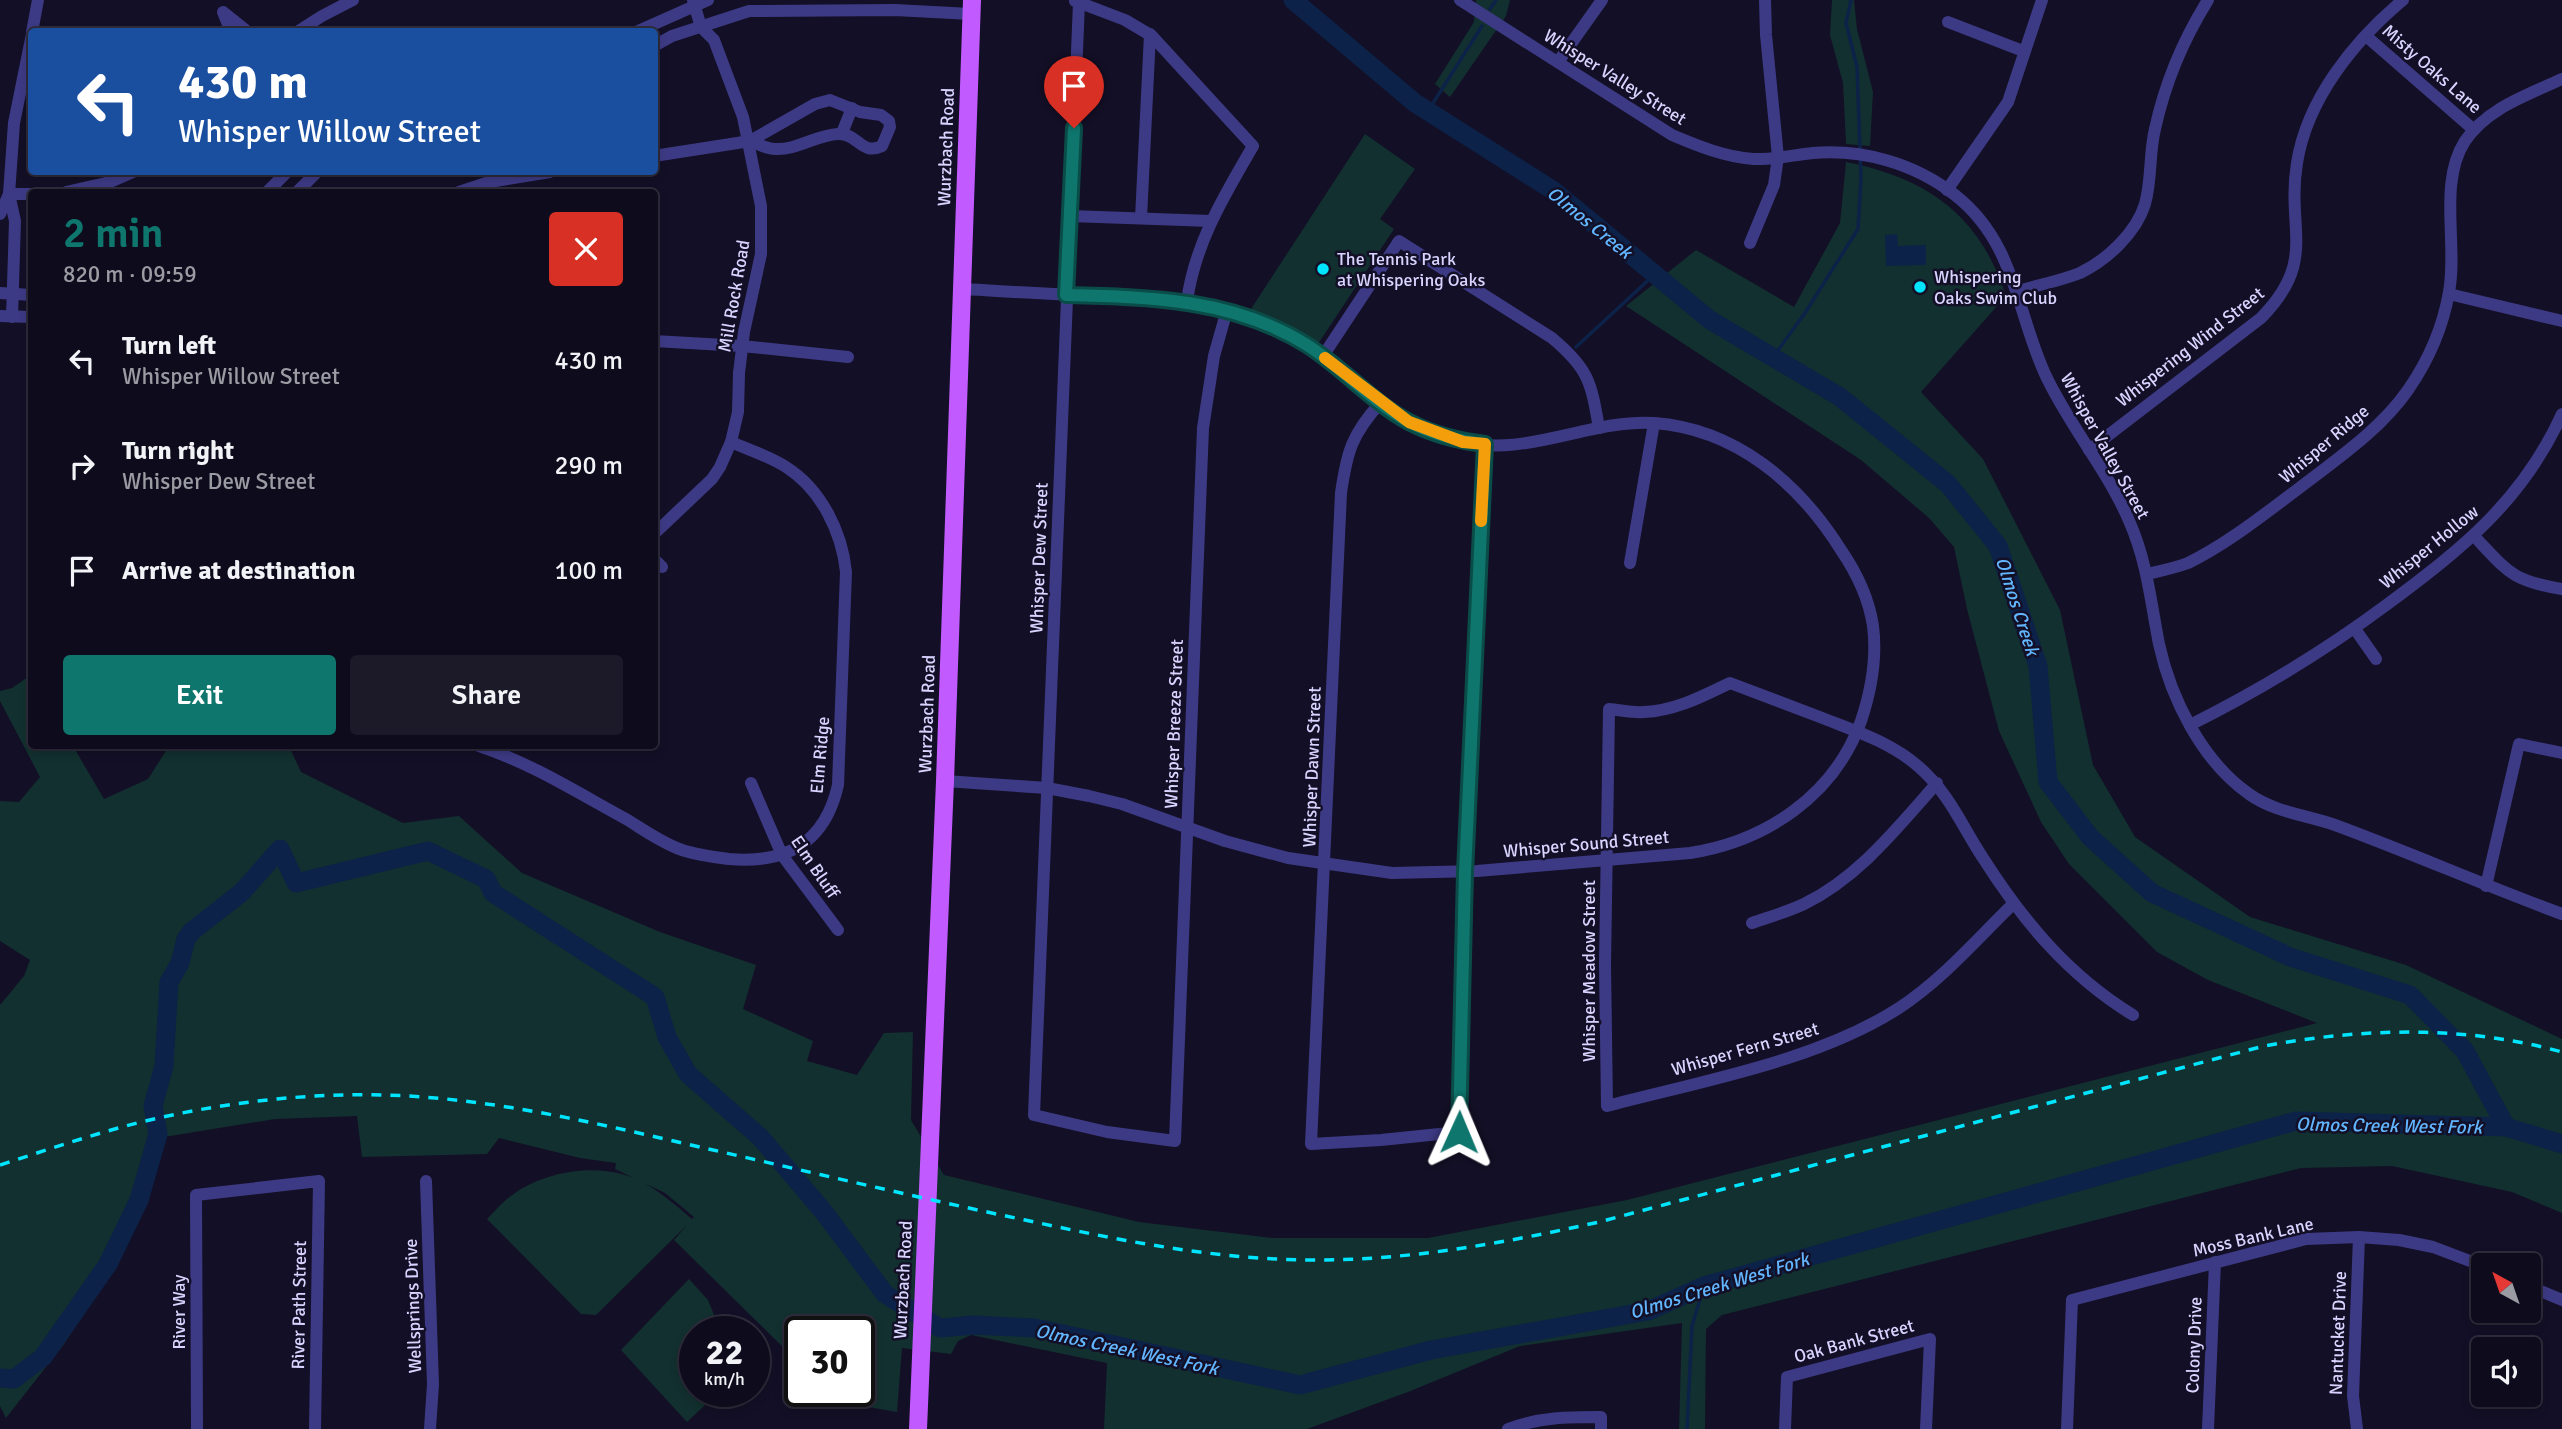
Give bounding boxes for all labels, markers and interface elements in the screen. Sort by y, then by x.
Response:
street label: Misty Oaks Lane [2378,20,2486,118]
street label: Whisper Valley Street [1540,24,1690,130]
text: 430 m [178,52,308,112]
icon: left [63,56,154,147]
pin [1044,56,1104,128]
icon: arrive [1055,67,1093,105]
street label: Wurzbach Road [933,87,959,207]
text: Whisper Willow Street [178,112,481,151]
water label: Olmos Creek [1542,181,1638,265]
text: 2 min [63,208,164,259]
button: close [549,212,623,286]
street label: Mill Rock Road [713,238,755,354]
place label: The Tennis Park at Whispering Oaks [1337,248,1485,291]
text: 820 m · 09:59 [63,260,197,289]
marker: The Tennis Park at Whispering Oaks [1315,261,1331,277]
place label: Whispering Oaks Swim Club [1934,266,2057,309]
marker: Whispering Oaks Swim Club [1912,279,1928,295]
street label: Whispering Wind Street [2112,282,2268,412]
text: Turn left [122,330,216,362]
icon: left [63,342,101,380]
text: 430 m [554,345,623,377]
text: Whisper Willow Street [122,362,340,391]
street label: Whisper Valley Street [2056,369,2154,523]
street label: Whisper Ridge [2275,400,2373,488]
text: Turn right [122,435,234,467]
icon: right [63,447,101,485]
text: 290 m [554,450,623,482]
text: Whisper Dew Street [122,467,315,496]
street label: Whisper Dew Street [1025,482,1053,634]
street label: Whisper Hollow [2375,500,2483,594]
icon: arrive [63,552,101,590]
water label: Olmos Creek [1990,554,2045,660]
text: Arrive at destination [122,555,355,587]
text: 100 m [554,555,623,587]
street label: Whisper Breeze Street [1160,639,1188,809]
street label: Wurzbach Road [914,654,940,774]
button: Exit [63,655,336,735]
button: Share [350,655,623,735]
street label: Whisper Dawn Street [1298,686,1326,848]
street label: Elm Ridge [806,715,834,795]
street label: Whisper Sound Street [1502,826,1670,862]
street label: Elm Bluff [786,831,845,904]
street label: Whisper Meadow Street [1578,880,1600,1062]
street label: Whisper Fern Street [1669,1017,1821,1081]
position arrow [1422,1095,1496,1169]
water label: Olmos Creek West Fork [2296,1112,2484,1140]
street label: Moss Bank Lane [2190,1212,2316,1262]
street label: Wurzbach Road [889,1220,917,1340]
street label: Wellsprings Drive [400,1238,426,1374]
street label: River Path Street [287,1240,311,1370]
water label: Olmos Creek West Fork [1627,1247,1813,1325]
north arrow [2471,1253,2541,1323]
map controls [2471,1253,2541,1407]
street label: Nantucket Drive [2325,1271,2351,1395]
street label: River Way [168,1274,190,1350]
street label: Colony Drive [2181,1296,2207,1394]
street label: Oak Bank Street [1792,1314,1916,1368]
speed limit sign: 30 [784,1316,875,1407]
water label: Olmos Creek West Fork [1033,1319,1222,1381]
text: 22 [706,1331,743,1374]
button: sound [2471,1337,2541,1407]
text: km/h [704,1368,745,1390]

